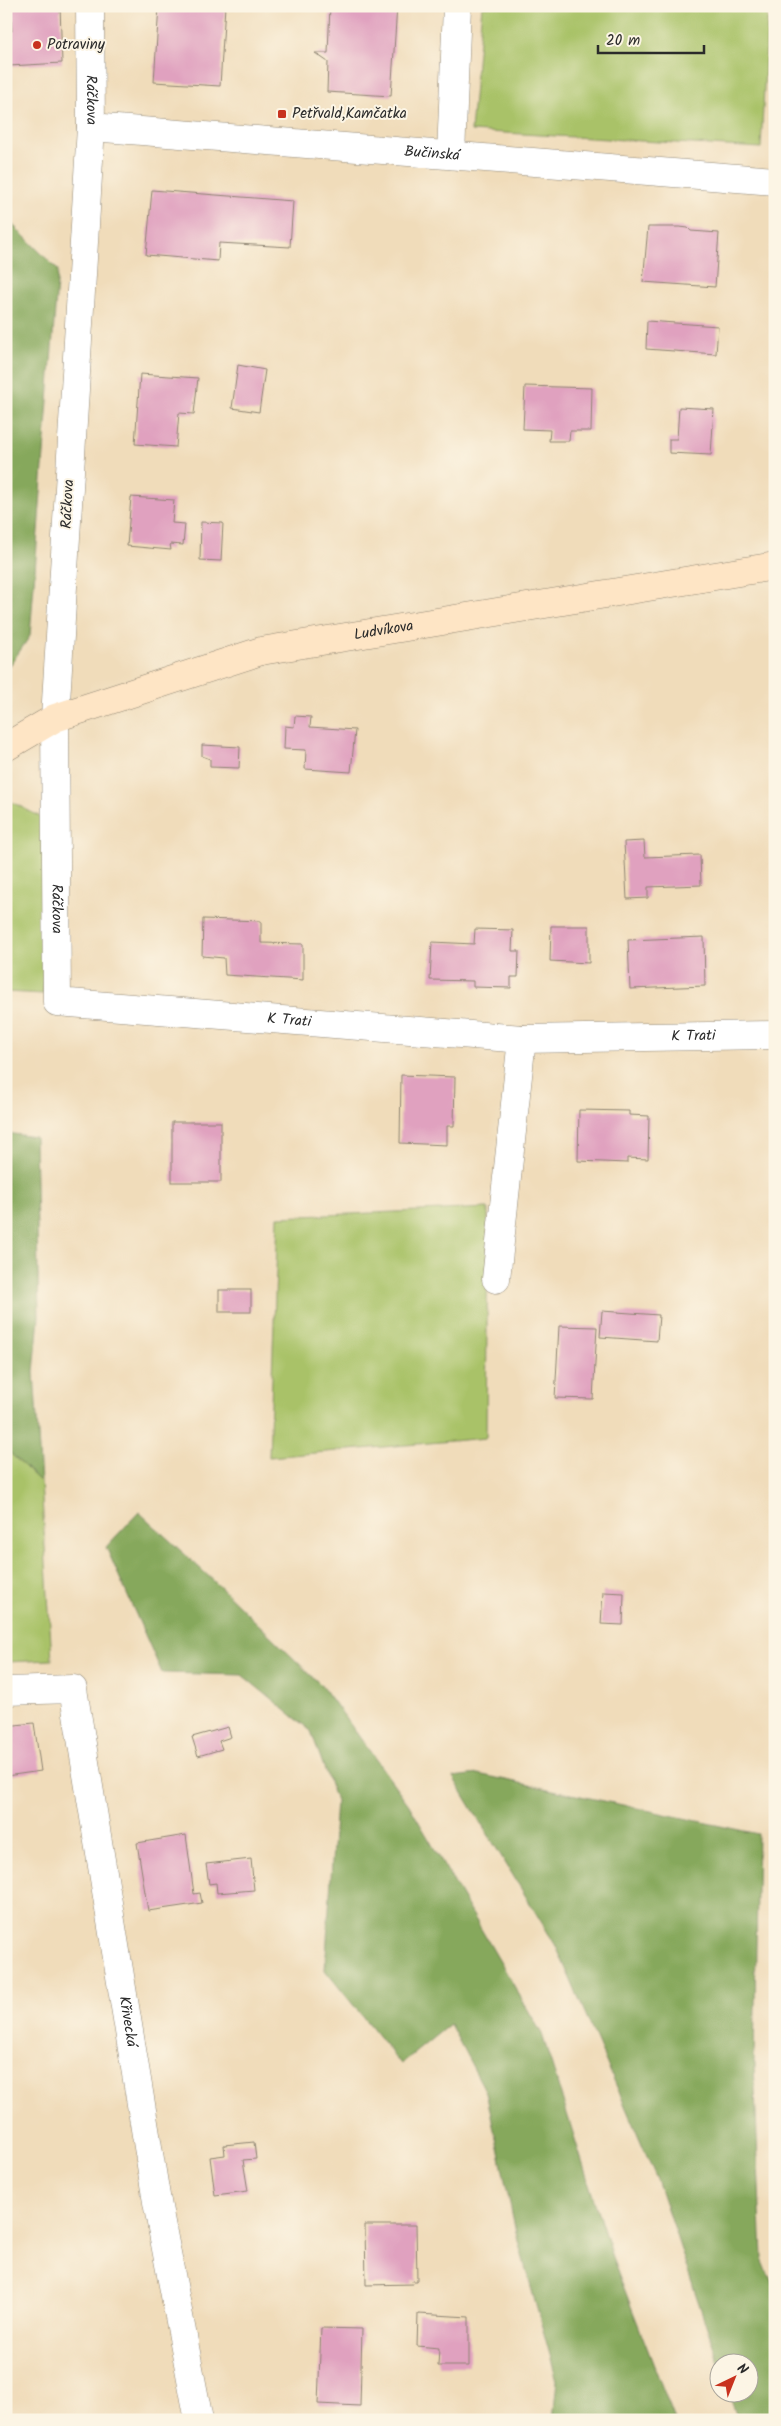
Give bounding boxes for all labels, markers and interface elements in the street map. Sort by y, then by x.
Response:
scale bar [598,22,705,54]
text: 20 m [606,29,640,53]
place label: Potraviny [47,33,106,57]
marker: Potraviny [31,39,43,51]
street label: Ráčkova [79,75,103,125]
place label: Petřvald,Kamčatka [292,102,407,126]
marker: Petřvald,Kamčatka [276,108,288,120]
street label: Bučinská [403,140,463,168]
street label: Ráčkova [55,479,81,529]
street label: Ludvíkova [352,614,415,647]
street label: Ráčkova [44,884,69,934]
street label: K Trati [266,1007,314,1034]
street label: K Trati [671,1024,717,1049]
street label: Křivecká [111,1994,144,2051]
north arrow [708,2354,758,2404]
text: N [731,2358,753,2380]

